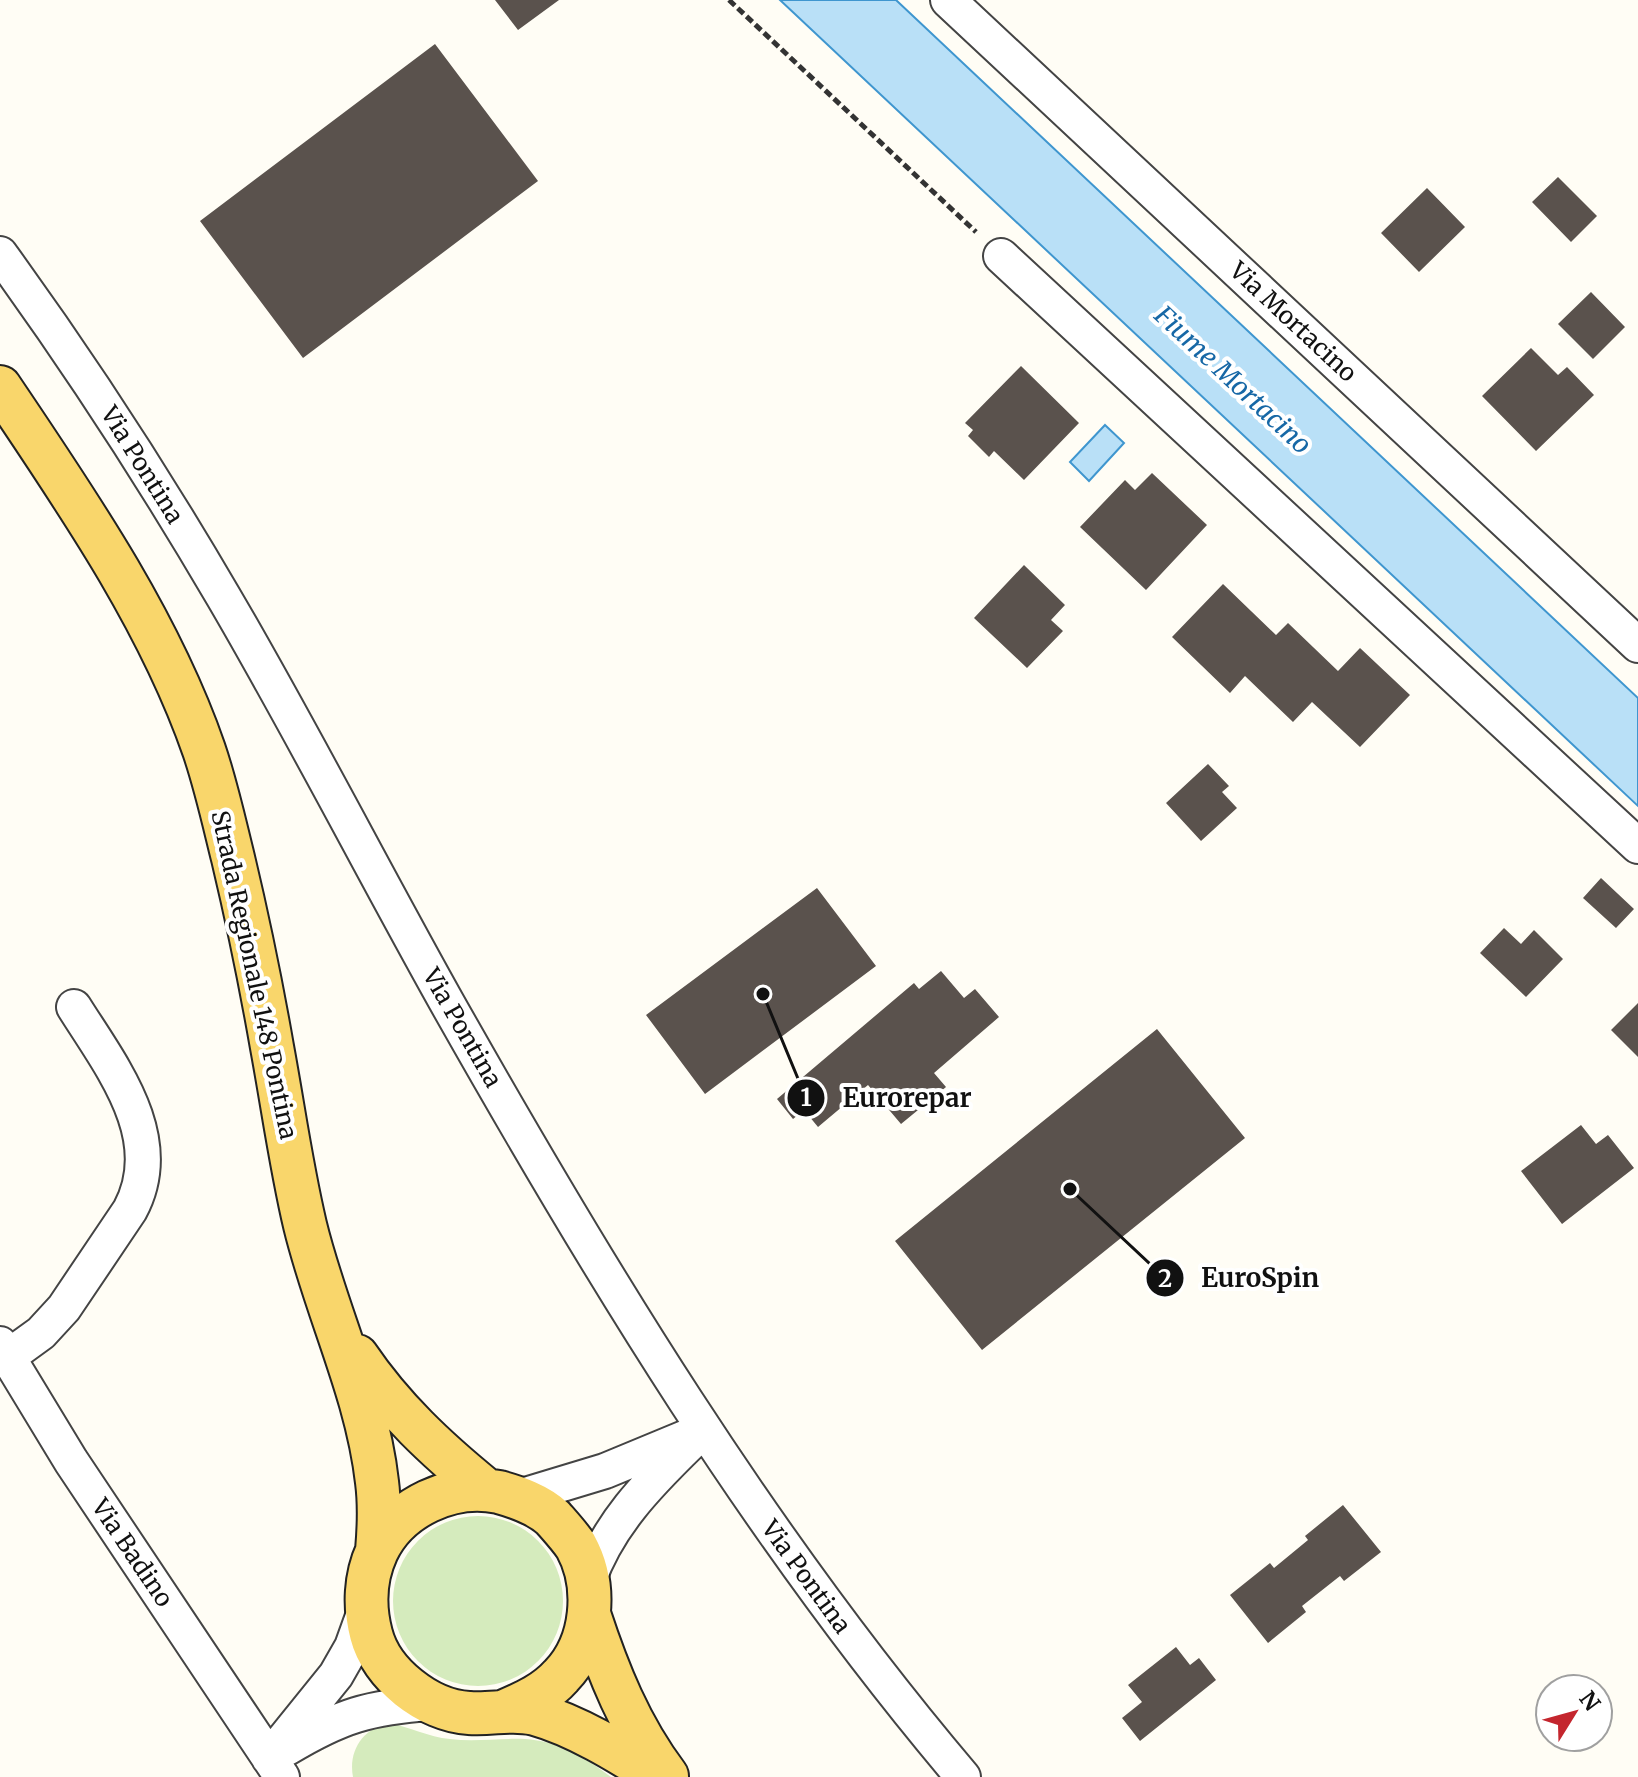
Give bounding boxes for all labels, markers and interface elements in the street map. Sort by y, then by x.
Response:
street label: Via Mortacino [1223,254,1363,388]
water label: Fiume Mortacino [1147,298,1319,461]
street label: Via Pontina [94,399,191,529]
street label: Strada Regionale 148 Pontina [204,808,305,1142]
street label: Via Pontina [415,962,509,1093]
callout: Eurorepar [786,1073,987,1123]
text: Eurorepar [842,1081,972,1114]
text: 1 [800,1082,812,1113]
callout: EuroSpin [1145,1253,1335,1303]
text: EuroSpin [1201,1261,1319,1294]
text: 2 [1158,1263,1172,1294]
street label: Via Badino [84,1492,180,1613]
street label: Via Pontina [754,1513,858,1640]
north arrow [1534,1673,1614,1753]
text: N [1574,1686,1607,1717]

